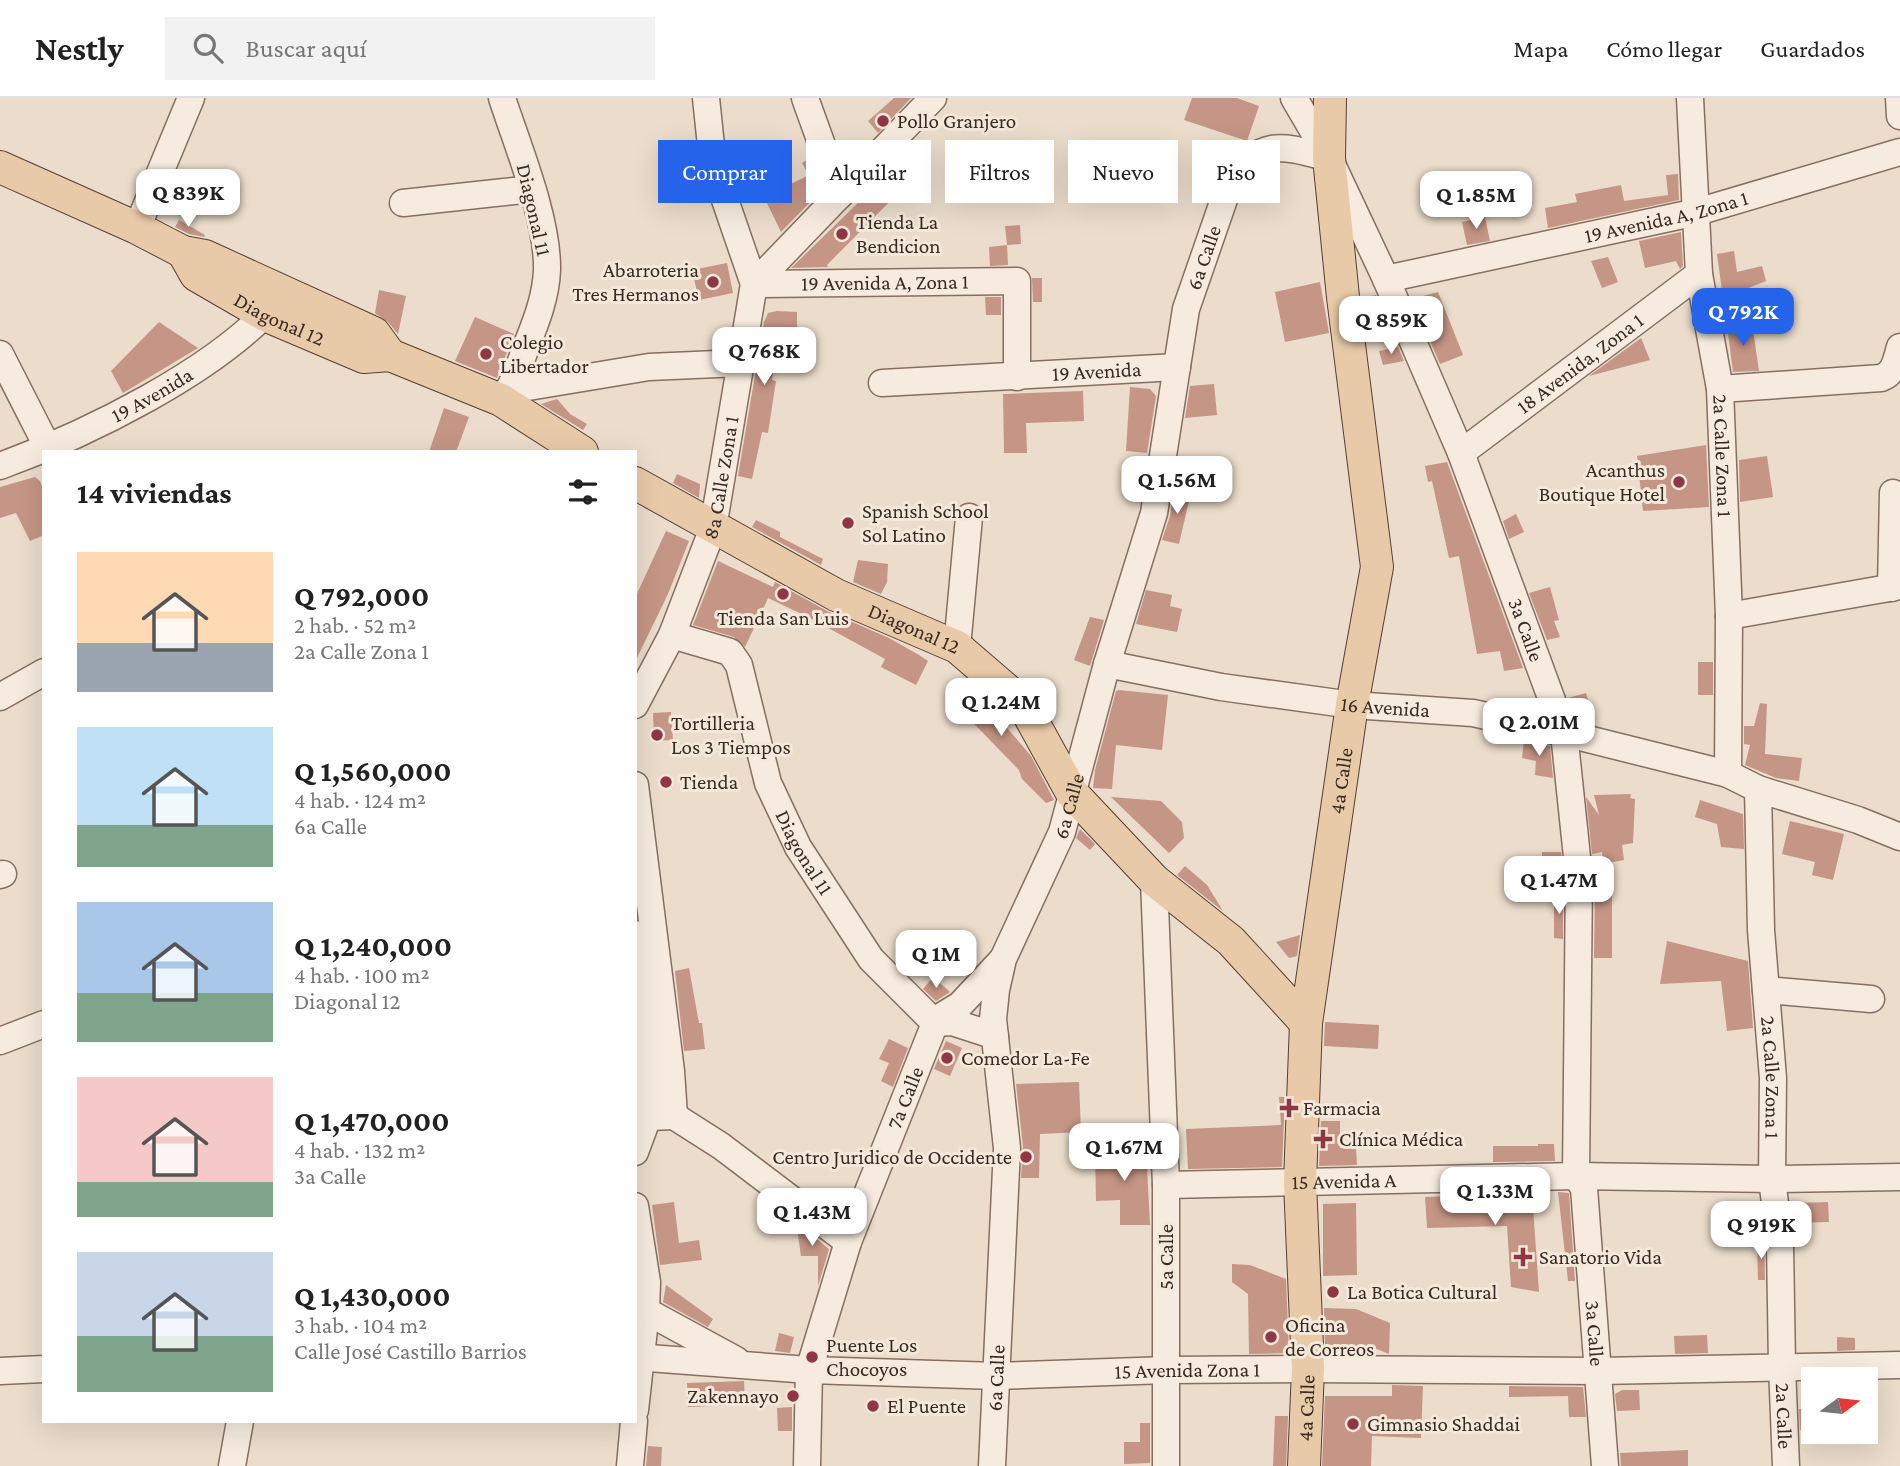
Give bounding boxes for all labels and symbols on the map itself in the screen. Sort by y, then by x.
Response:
place label: Pollo Granjero [897,109,1016,133]
marker: Pollo Granjero [875,113,891,129]
street label: Diagonal 11 [512,161,556,259]
pin: Q 839K [131,170,245,229]
pin: Q 1.85M [1411,172,1541,231]
street label: 19 Avenida A, Zona 1 [1582,186,1751,248]
place label: Tienda La Bendicion [856,210,940,258]
street label: 6a Calle [1182,222,1226,293]
marker: Tienda La Bendicion [834,226,850,242]
place label: Abarroteria Tres Hermanos [572,258,699,306]
street label: 19 Avenida A, Zona 1 [801,270,969,295]
marker: Abarroteria Tres Hermanos [705,274,721,290]
street label: Diagonal 12 [230,288,328,351]
pin: Q 792K [1686,288,1800,348]
pin: Q 859K [1334,296,1448,356]
street label: 18 Avenida, Zona 1 [1512,308,1648,419]
pin: Q 768K [707,328,821,387]
place label: Colegio Libertador [500,330,589,378]
marker: Colegio Libertador [478,346,494,362]
street label: 19 Avenida [1051,357,1142,386]
street label: 19 Avenida [107,362,197,427]
street label: 2a Calle Zona 1 [1708,394,1737,518]
street label: 8a Calle Zona 1 [698,414,744,543]
pin: Q 1.56M [1112,456,1242,516]
place label: Acanthus Boutique Hotel [1539,458,1665,506]
marker: Acanthus Boutique Hotel [1671,474,1687,490]
place label: Spanish School Sol Latino [862,499,989,547]
marker: Spanish School Sol Latino [840,515,856,531]
marker: Tienda San Luis [775,586,791,602]
street label: 3a Calle [1503,595,1549,665]
street label: Diagonal 12 [865,598,963,659]
place label: Tienda San Luis [717,606,849,630]
pin: Q 1.24M [936,678,1066,738]
street label: 16 Avenida [1339,692,1431,722]
pin: Q 2.01M [1474,698,1604,758]
place label: Tortilleria Los 3 Tiempos [671,711,791,759]
marker: Tortilleria Los 3 Tiempos [649,727,665,743]
street label: 4a Calle [1324,746,1358,816]
place label: Tienda [680,770,738,794]
street label: 6a Calle [1048,771,1089,843]
marker: Tienda [658,774,674,790]
street label: Diagonal 11 [770,806,838,899]
pin: Q 1.47M [1494,856,1624,916]
pin: Q 1M [895,930,977,990]
street label: 2a Calle Zona 1 [1756,1015,1785,1139]
place label: Comedor La-Fe [961,1046,1090,1070]
marker: Comedor La-Fe [939,1050,955,1066]
street label: 7a Calle [882,1063,928,1132]
place label: Farmacia [1303,1096,1381,1120]
marker: Farmacia [1281,1100,1297,1116]
pin: Q 1.67M [1059,1124,1189,1183]
place label: Clínica Médica [1339,1127,1463,1151]
marker: Clínica Médica [1313,1129,1333,1149]
place label: Centro Juridico de Occidente [772,1145,1012,1169]
marker: Centro Juridico de Occidente [1018,1149,1034,1165]
street label: 15 Avenida A [1291,1168,1397,1194]
pin: Q 1.33M [1430,1168,1560,1227]
pin: Q 1.43M [747,1188,877,1248]
pin: Q 919K [1704,1202,1818,1261]
street label: 5a Calle [1154,1224,1178,1290]
place label: Sanatorio Vida [1539,1245,1662,1269]
marker: Sanatorio Vida [1513,1247,1533,1267]
place label: La Botica Cultural [1347,1280,1497,1304]
marker: La Botica Cultural [1325,1284,1341,1300]
street label: 3a Calle [1581,1300,1609,1367]
place label: Oficina de Correos [1285,1313,1374,1361]
marker: Oficina de Correos [1263,1329,1279,1345]
place label: Puente Los Chocoyos [826,1333,917,1381]
street label: 6a Calle [983,1344,1010,1412]
marker: Puente Los Chocoyos [804,1349,820,1365]
street label: 15 Avenida Zona 1 [1114,1357,1260,1384]
north arrow [1801,1367,1878,1444]
street label: 4a Calle [1293,1374,1320,1442]
street label: 2a Calle [1771,1382,1797,1449]
place label: Zakennayo [687,1384,779,1408]
marker: Zakennayo [785,1388,801,1404]
place label: El Puente [887,1394,966,1418]
marker: El Puente [865,1398,881,1414]
place label: Gimnasio Shaddai [1367,1412,1520,1436]
marker: Gimnasio Shaddai [1345,1416,1361,1432]

